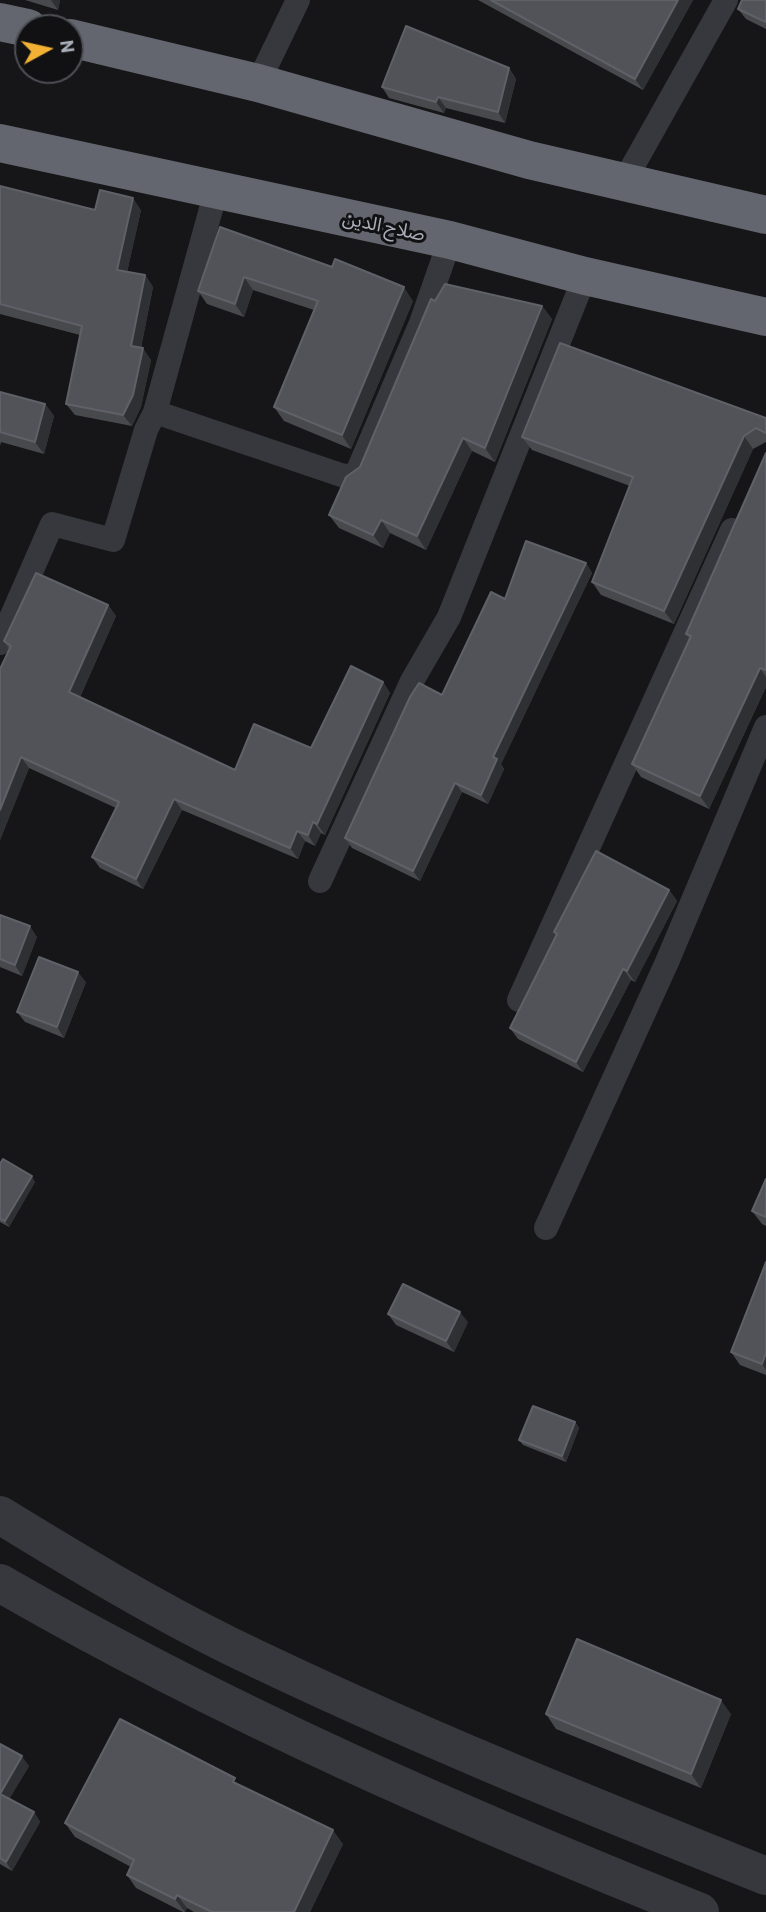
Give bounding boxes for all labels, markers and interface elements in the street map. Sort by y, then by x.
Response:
north arrow [14,14,84,84]
text: N [56,38,81,54]
street label: صلاح الدين [341,206,427,246]

